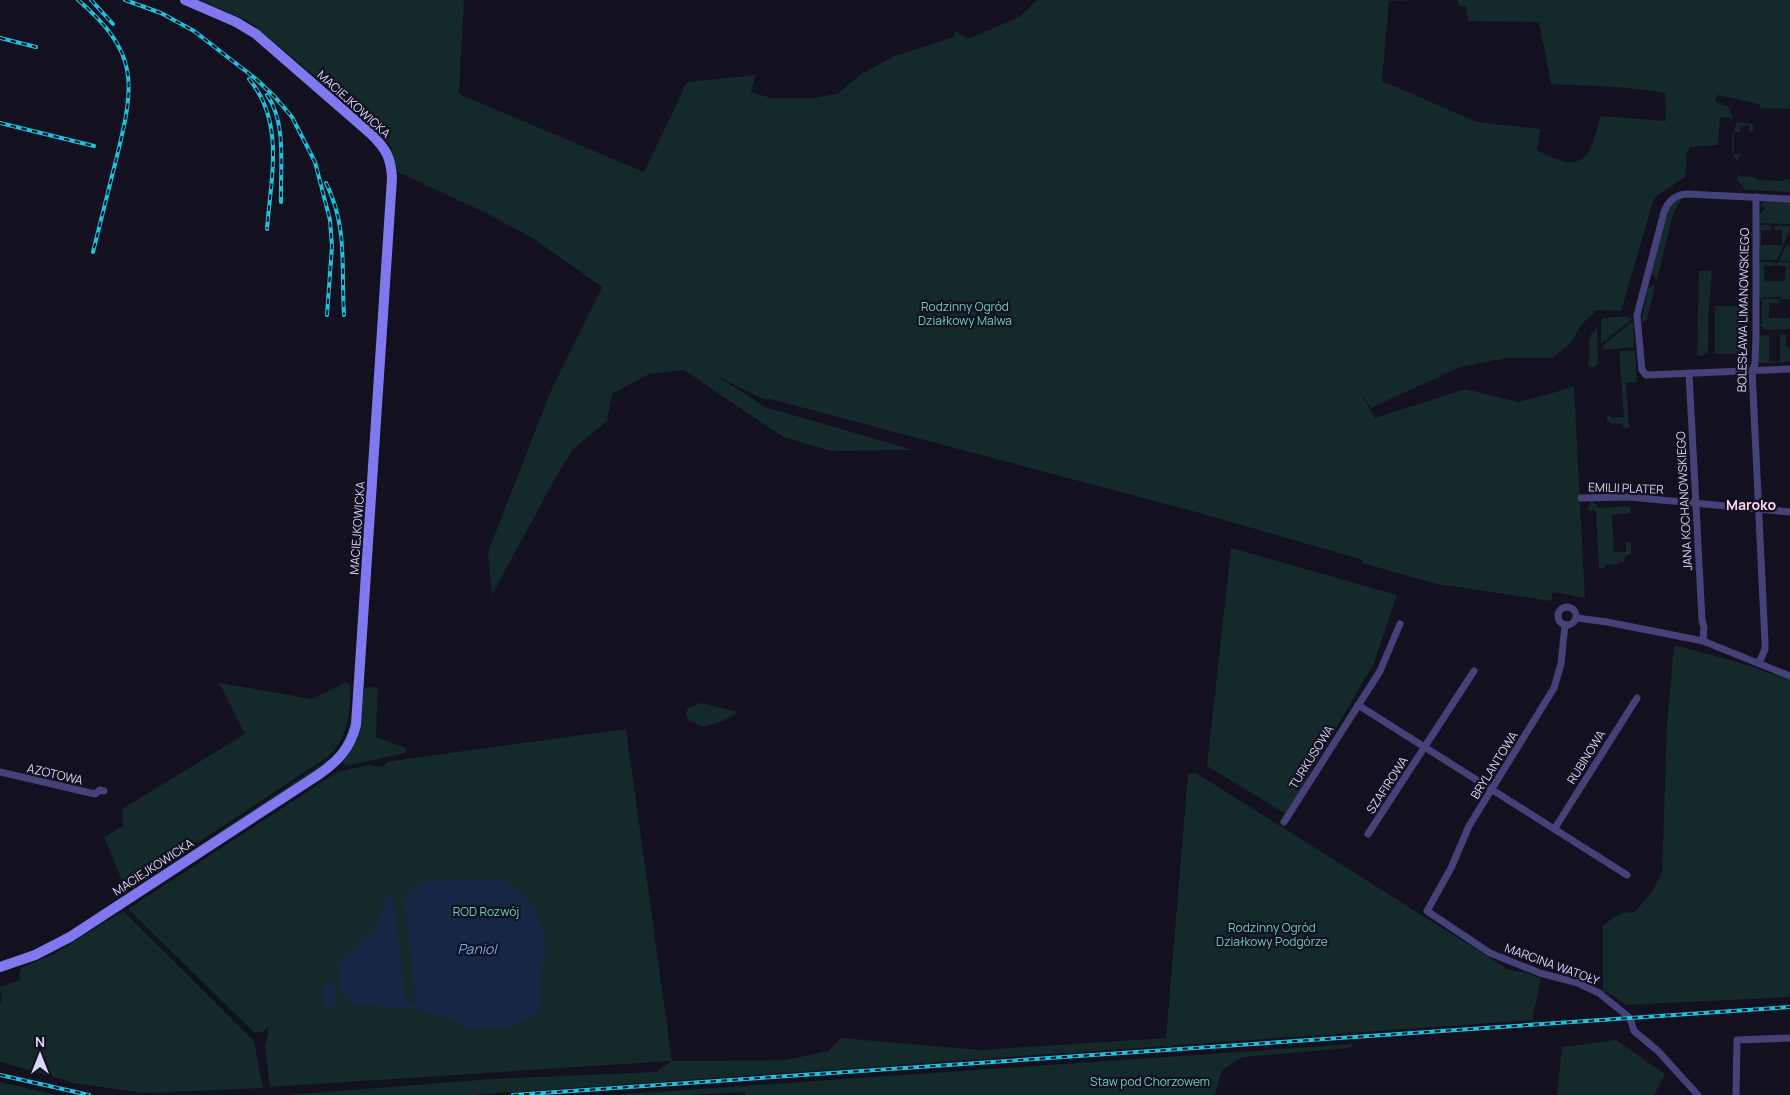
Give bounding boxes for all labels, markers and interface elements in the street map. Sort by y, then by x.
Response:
street label: MACIEJKOWICKA [314,66,395,142]
street label: BOLESŁAWA LIMANOWSKIEGO [1733,227,1753,392]
park label: Rodzinny Ogród Działkowy Malwa [918,298,1012,329]
street label: JANA KOCHANOWSKIEGO [1672,431,1696,571]
street label: EMILII PLATER [1588,478,1665,498]
street label: MACIEJKOWICKA [345,480,369,575]
district label: Maroko [1726,495,1776,514]
street label: TURKUSOWA [1285,722,1338,792]
street label: RUBINOWA [1563,726,1609,787]
street label: BRYLANTOWA [1466,728,1522,802]
street label: SZAFIROWA [1362,753,1412,817]
street label: AZOTOWA [25,759,85,789]
street label: MACIEJKOWICKA [109,834,197,900]
park label: ROD Rozwój [453,903,519,920]
park label: Rodzinny Ogród Działkowy Podgórze [1216,919,1328,950]
water label: Paniol [457,939,498,958]
street label: MARCINA WATOŁY [1502,939,1602,989]
north arrow [15,1030,65,1080]
text: N [35,1032,45,1051]
park label: Staw pod Chorzowem [1090,1073,1210,1090]

